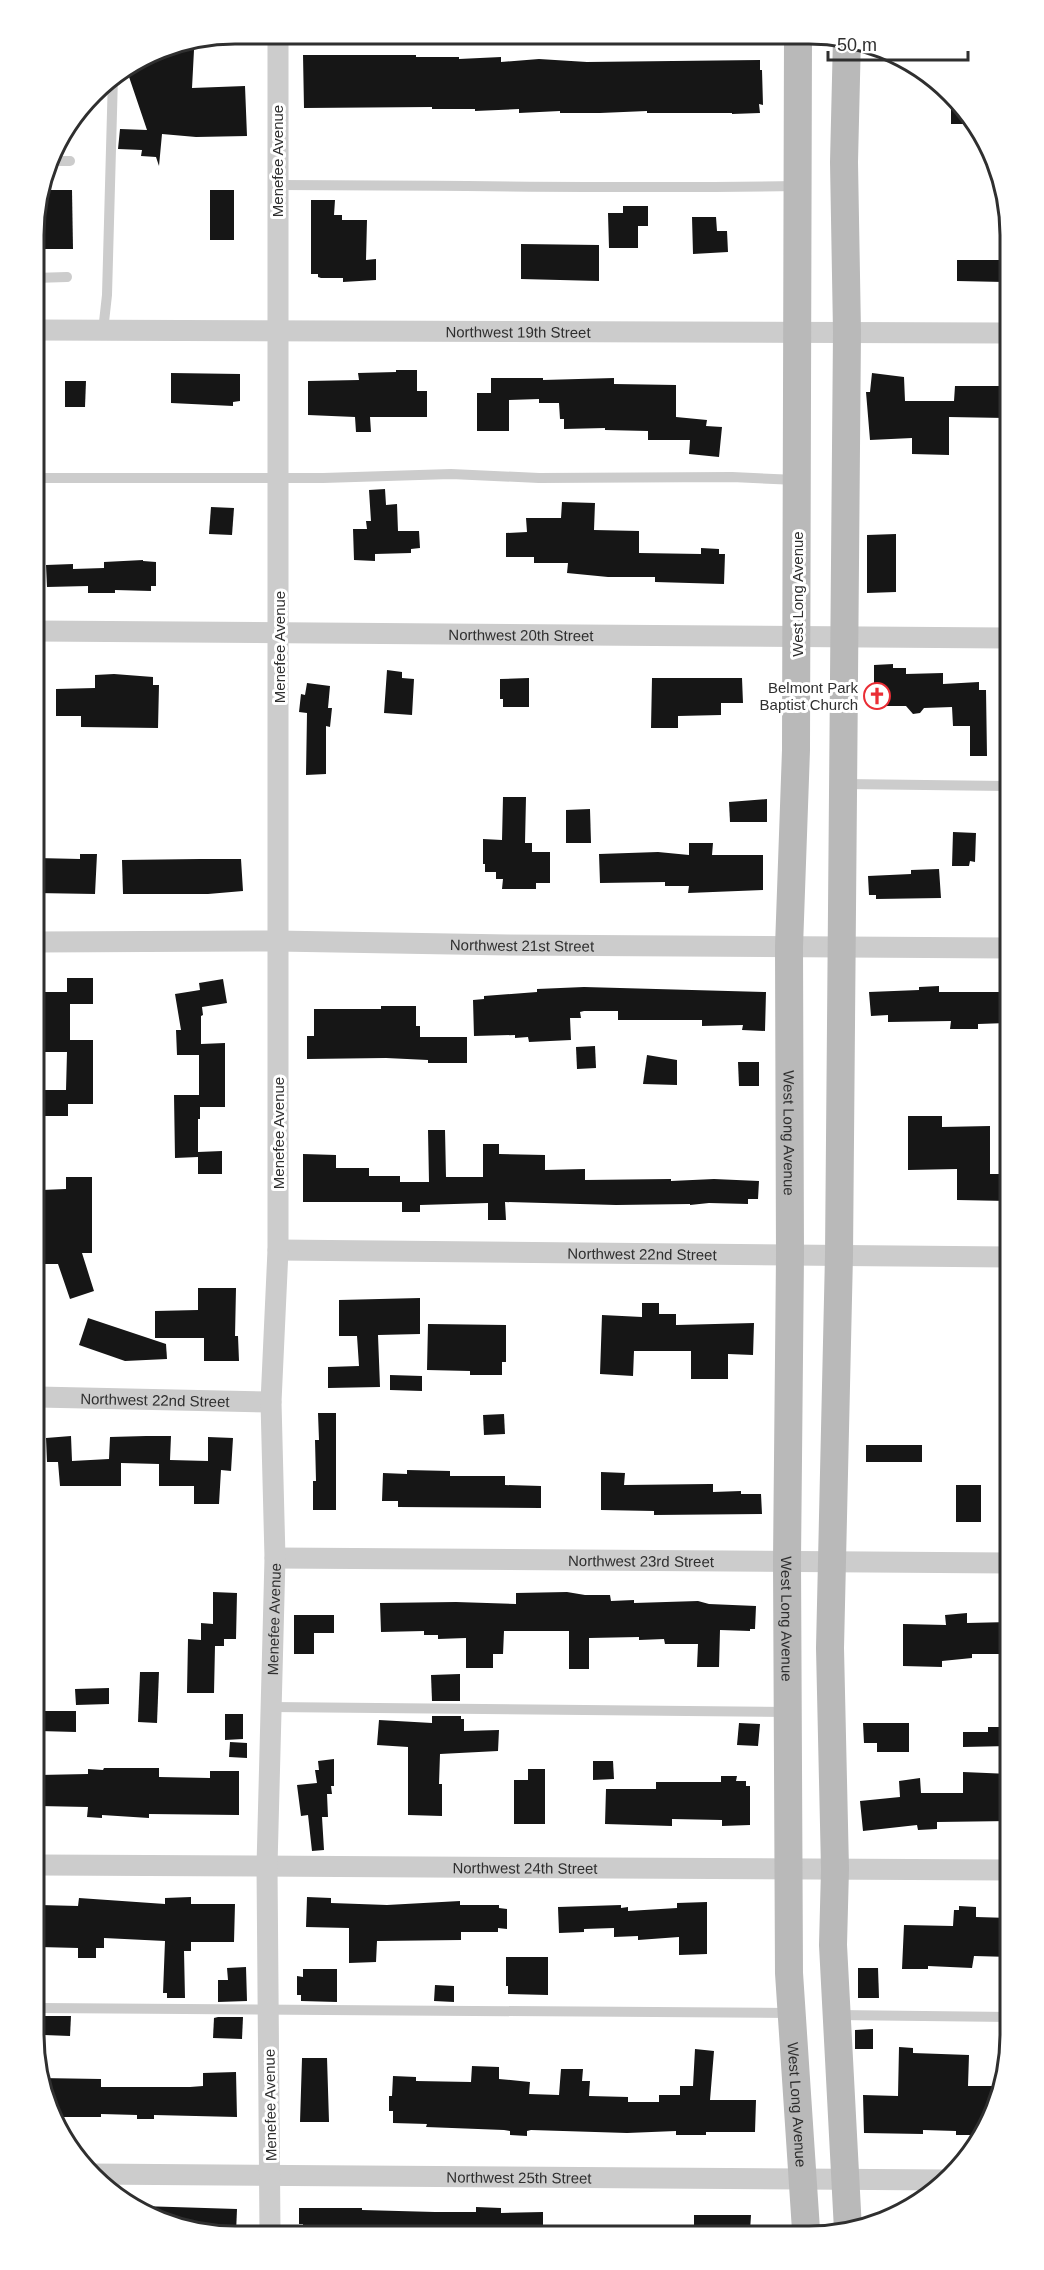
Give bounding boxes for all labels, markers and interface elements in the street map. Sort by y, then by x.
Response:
scale bar [828,24,968,62]
text: 50 m [837,35,877,55]
street label: Menefee Avenue [269,105,286,217]
street label: Northwest 19th Street [445,323,591,340]
street label: West Long Avenue [789,531,806,657]
street label: Menefee Avenue [271,591,288,703]
street label: Northwest 20th Street [448,625,594,644]
place label: Belmont Park Baptist Church [760,679,858,713]
church icon: Belmont Park Baptist Church [862,681,892,711]
street label: Northwest 21st Street [450,935,595,954]
street label: West Long Avenue [781,1070,798,1196]
street label: Menefee Avenue [270,1077,287,1189]
street label: Northwest 22nd Street [567,1244,718,1263]
street label: Northwest 22nd Street [80,1389,231,1410]
street label: Northwest 23rd Street [568,1551,715,1569]
street label: West Long Avenue [778,1556,796,1682]
street label: Menefee Avenue [263,1563,283,1675]
street label: Northwest 24th Street [452,1859,598,1876]
street label: West Long Avenue [785,2041,810,2168]
street label: Menefee Avenue [261,2049,279,2161]
street label: Northwest 25th Street [446,2168,592,2186]

